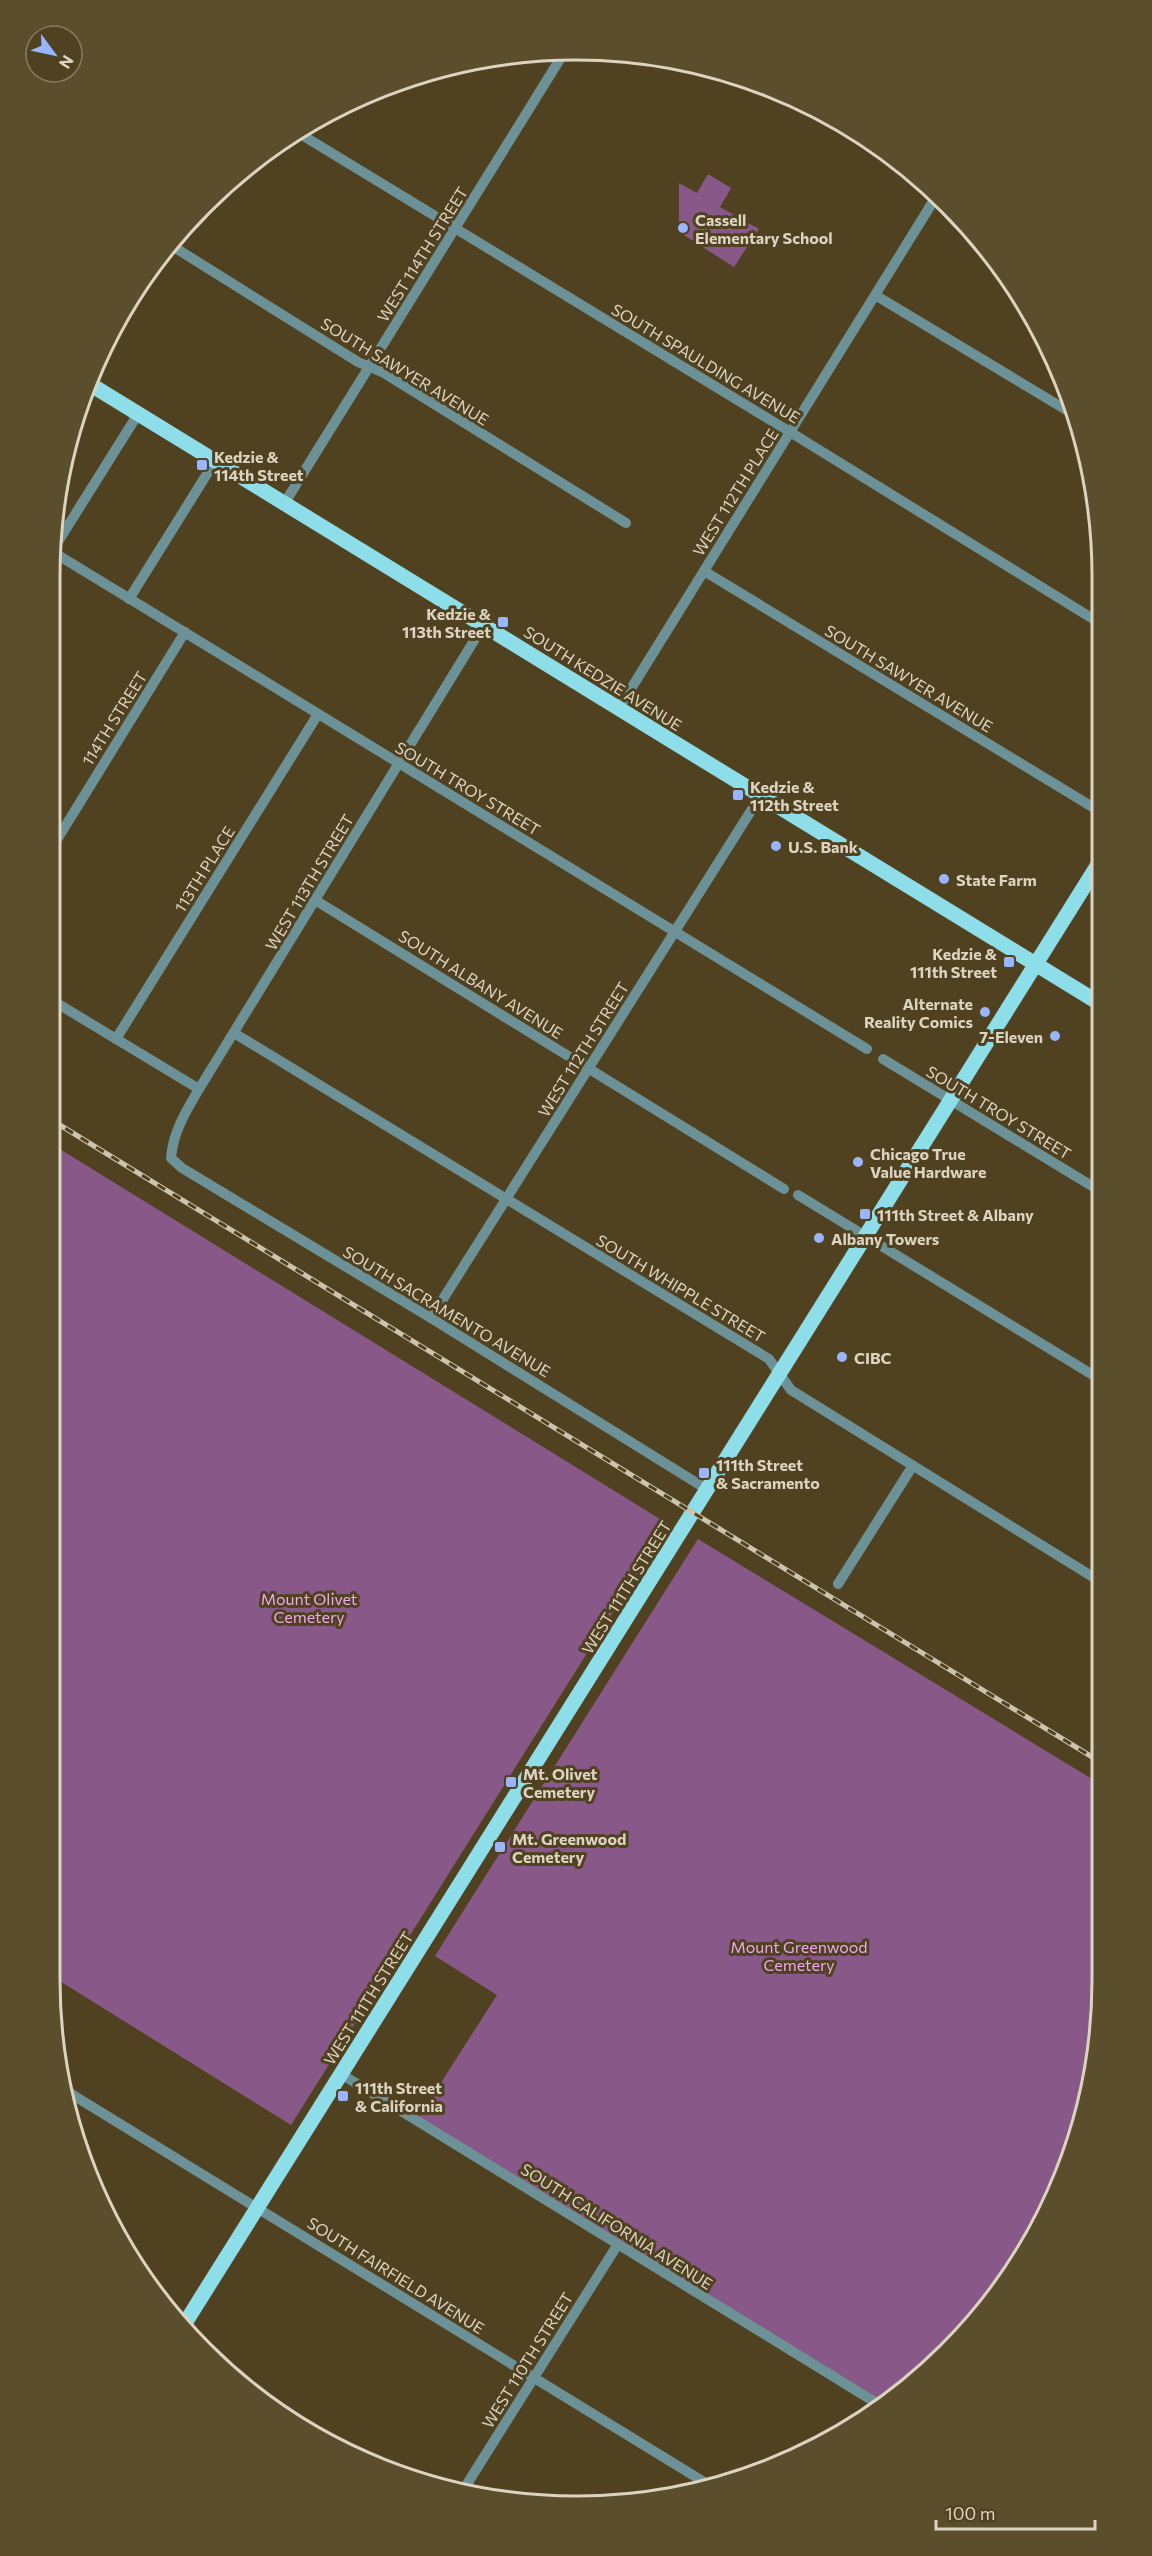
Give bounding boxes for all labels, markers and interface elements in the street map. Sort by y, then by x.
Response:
north arrow [24,24,84,84]
text: N [56,52,78,73]
street label: WEST 114TH STREET [373,183,471,325]
place label: Cassell Elementary School [695,210,833,247]
marker: Cassell Elementary School [676,221,690,235]
street label: SOUTH SPAULDING AVENUE [608,299,804,427]
street label: SOUTH SAWYER AVENUE [318,313,492,429]
street label: WEST 112TH PLACE [688,425,782,559]
place label: Kedzie & 114th Street [214,447,304,484]
marker: Kedzie & 114th Street [195,458,209,472]
place label: Kedzie & 113th Street [402,604,492,641]
marker: Kedzie & 113th Street [496,615,510,629]
street label: SOUTH SAWYER AVENUE [822,620,996,736]
street label: SOUTH KEDZIE AVENUE [521,622,685,734]
street label: 114TH STREET [78,667,150,769]
street label: SOUTH TROY STREET [392,737,544,839]
place label: Kedzie & 112th Street [750,777,839,814]
marker: Kedzie & 112th Street [731,788,745,802]
street label: WEST 113TH STREET [261,811,357,953]
street label: 113TH PLACE [170,822,238,916]
place label: U.S. Bank [788,837,859,856]
marker: U.S. Bank [769,839,783,853]
place label: State Farm [956,870,1037,889]
marker: State Farm [937,872,951,886]
street label: SOUTH ALBANY AVENUE [395,926,567,1042]
place label: Kedzie & 111th Street [910,944,998,981]
marker: Kedzie & 111th Street [1002,955,1016,969]
street label: WEST 112TH STREET [534,978,632,1120]
place label: Alternate Reality Comics [864,994,973,1031]
marker: Alternate Reality Comics [978,1005,992,1019]
place label: 7-Eleven [979,1027,1043,1046]
marker: 7-Eleven [1048,1029,1062,1043]
street label: SOUTH TROY STREET [923,1061,1075,1163]
place label: Chicago True Value Hardware [870,1144,986,1181]
marker: Chicago True Value Hardware [851,1155,865,1169]
place label: 111th Street & Albany [877,1205,1034,1224]
marker: 111th Street & Albany [858,1207,872,1221]
place label: Albany Towers [831,1229,939,1248]
street label: SOUTH WHIPPLE STREET [593,1230,769,1346]
marker: Albany Towers [812,1231,826,1245]
street label: SOUTH SACRAMENTO AVENUE [340,1241,554,1381]
place label: CIBC [854,1348,892,1367]
marker: CIBC [835,1350,849,1364]
place label: 111th Street & Sacramento [716,1455,820,1492]
marker: 111th Street & Sacramento [697,1466,711,1480]
street label: WEST 111TH STREET [577,1517,675,1657]
park label: Mount Olivet Cemetery [261,1589,358,1626]
place label: Mt. Olivet Cemetery [523,1764,597,1801]
marker: Mt. Olivet Cemetery [504,1775,518,1789]
place label: Mt. Greenwood Cemetery [512,1829,626,1866]
marker: Mt. Greenwood Cemetery [493,1840,507,1854]
street label: WEST 111TH STREET [319,1928,417,2068]
park label: Mount Greenwood Cemetery [730,1937,868,1974]
place label: 111th Street & California [355,2078,443,2115]
marker: 111th Street & California [336,2089,350,2103]
street label: SOUTH CALIFORNIA AVENUE [518,2159,716,2293]
street label: SOUTH FAIRFIELD AVENUE [304,2213,488,2337]
street label: WEST 110TH STREET [477,2289,577,2431]
scale bar [936,2493,1095,2531]
text: 100 m [945,2502,995,2524]

